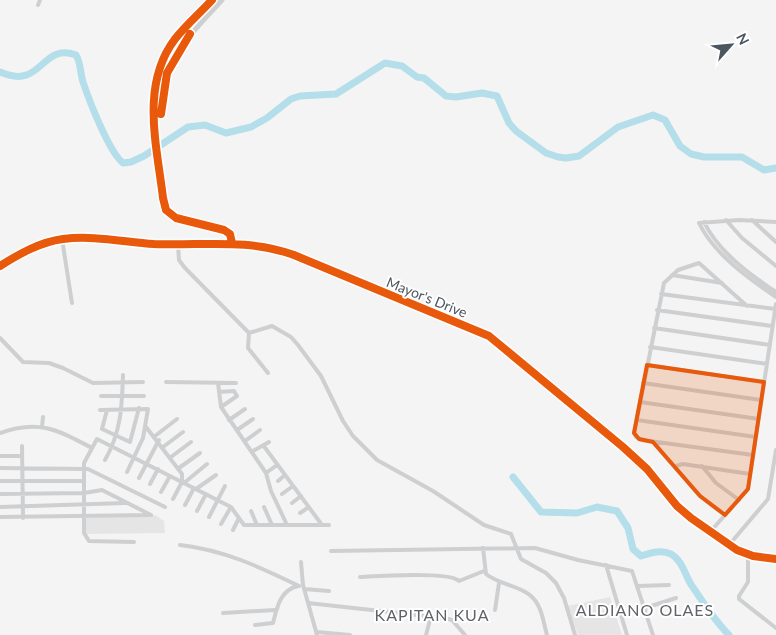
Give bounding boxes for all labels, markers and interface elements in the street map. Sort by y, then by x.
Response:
north arrow [706,20,756,70]
text: N [733,30,753,48]
street label: Mayor's Drive [384,273,470,321]
district label: ALDIANO OLAES [576,600,714,619]
district label: KAPITAN KUA [375,605,489,624]

